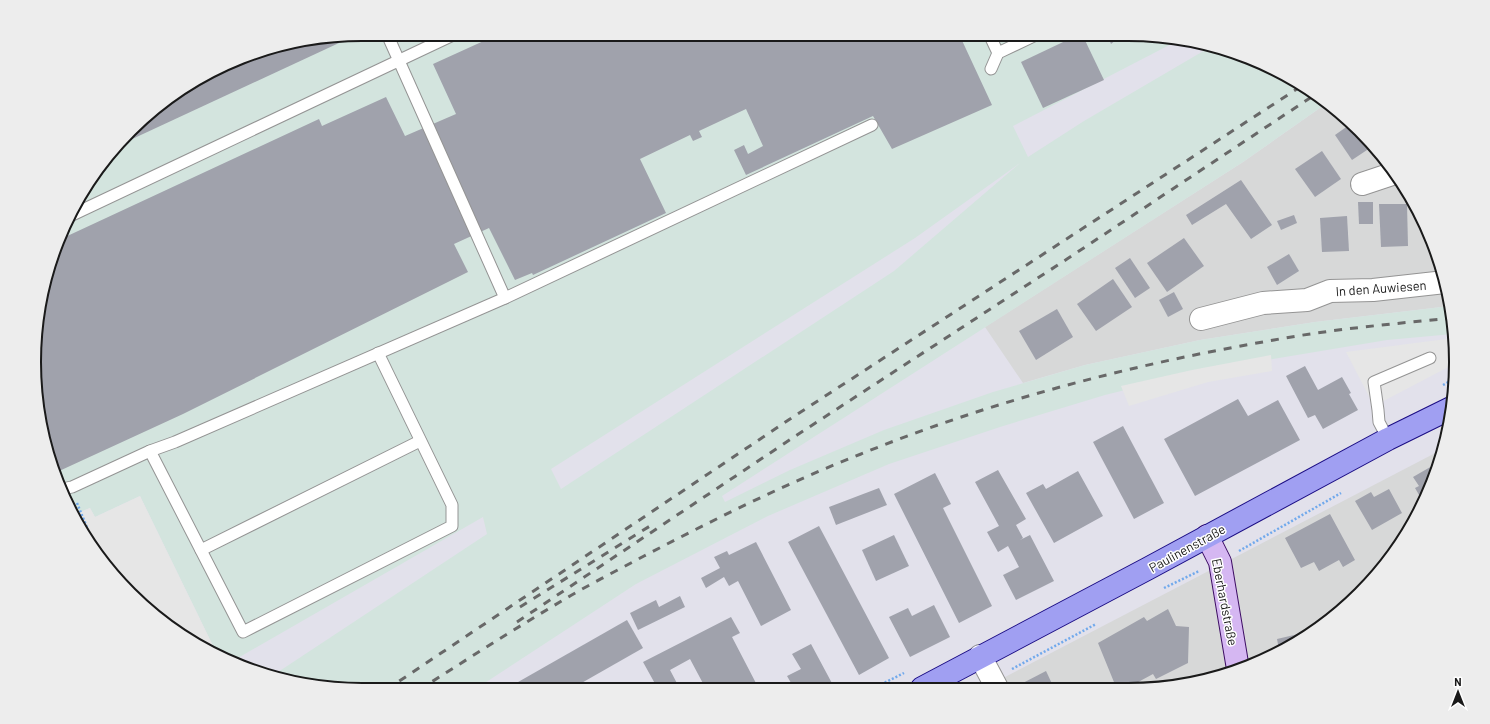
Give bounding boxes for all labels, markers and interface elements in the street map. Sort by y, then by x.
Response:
street label: In den Auwiesen [1335,277,1427,299]
street label: Paulinenstraße [1146,520,1228,576]
street label: Eberhardstraße [1209,557,1241,647]
north arrow [1438,672,1478,712]
text: N [1454,675,1462,688]

